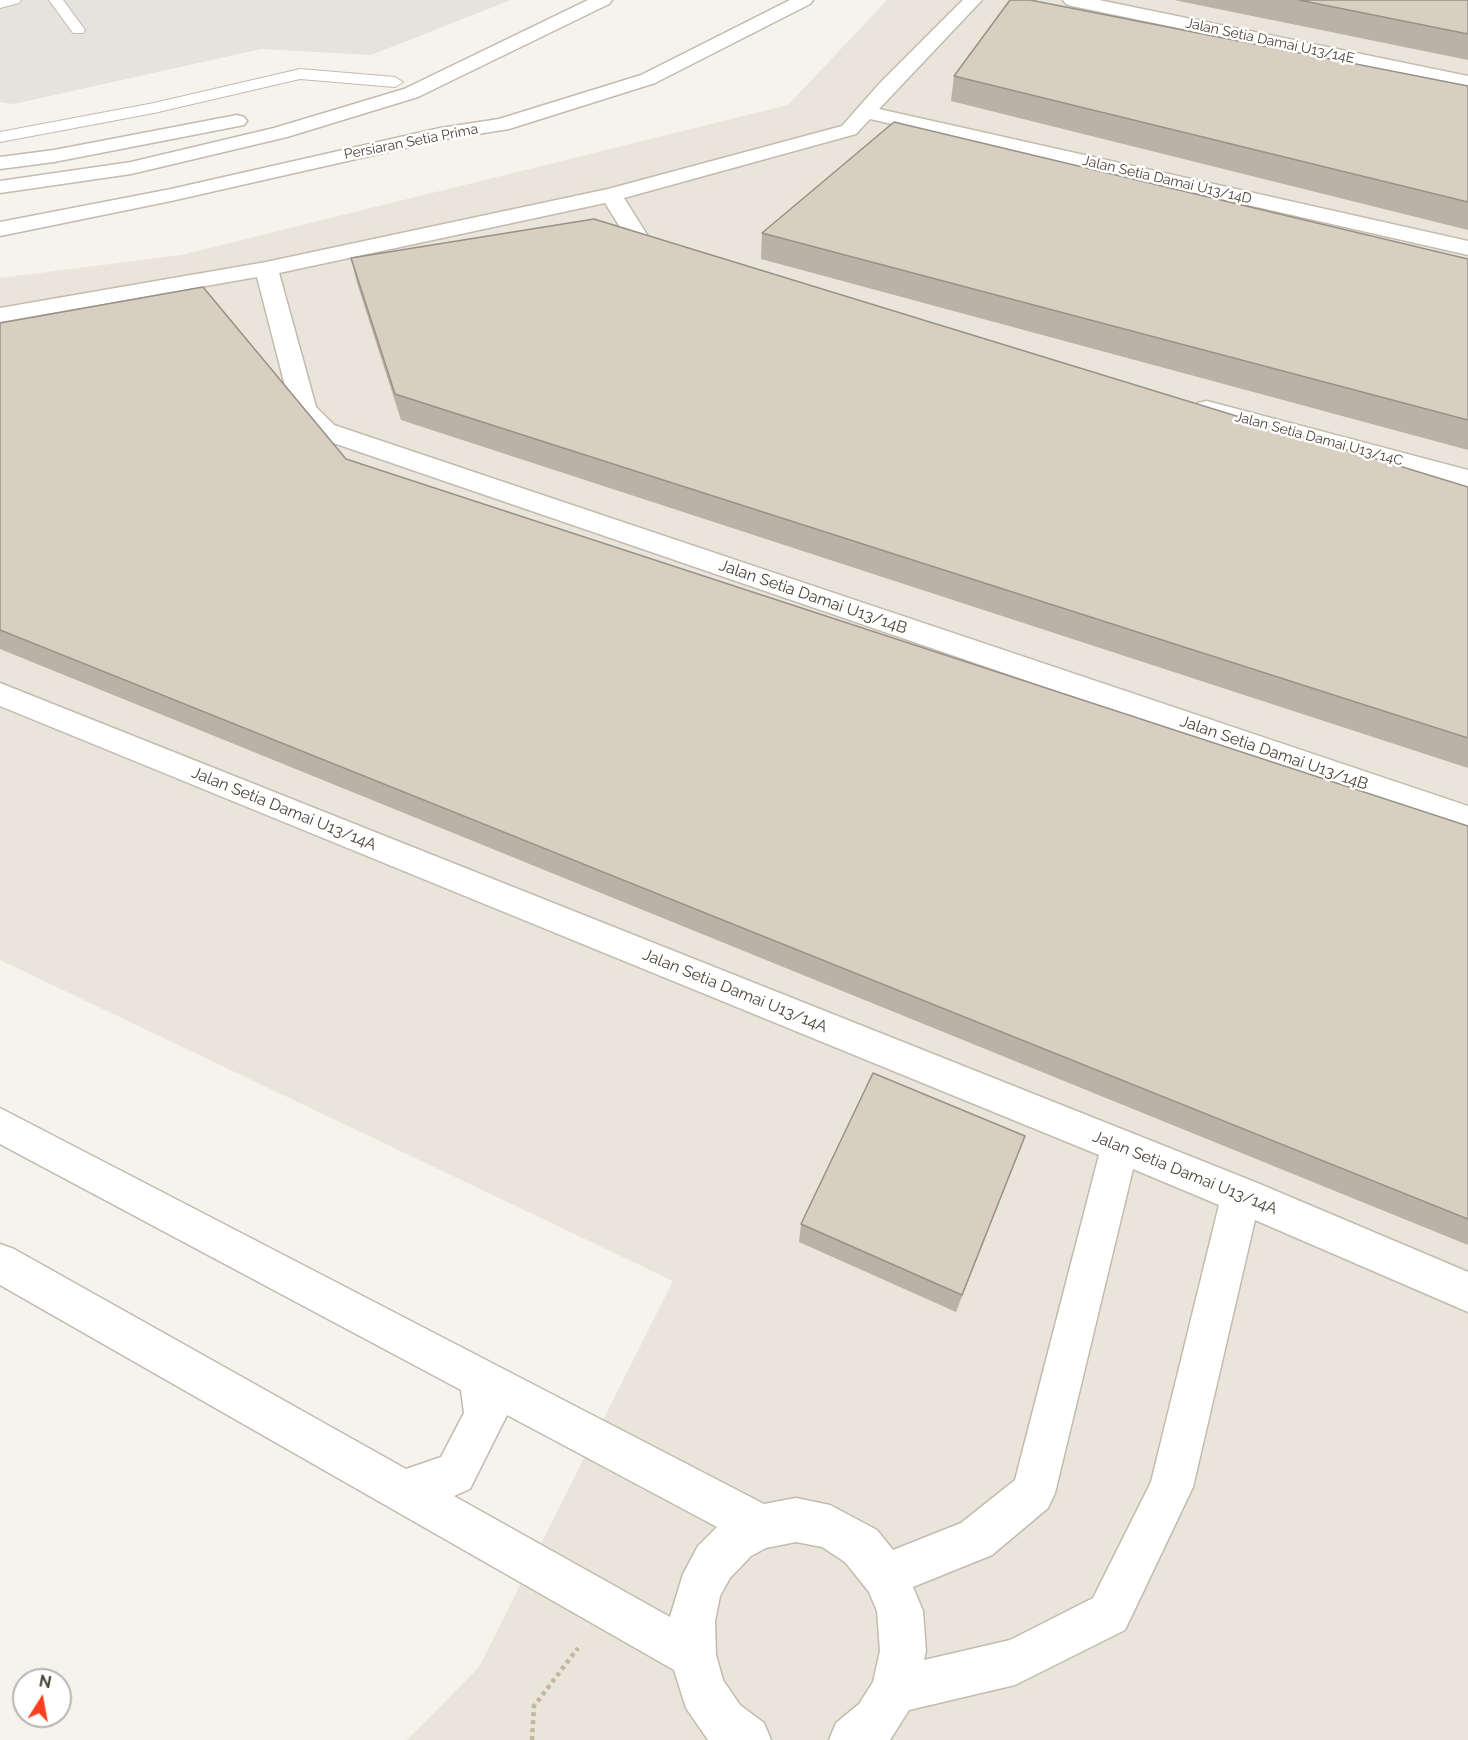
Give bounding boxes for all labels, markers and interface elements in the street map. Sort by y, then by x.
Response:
street label: Jalan Setia Damai U13/14E [1184,15,1356,67]
street label: Persiaran Setia Prima [343,121,479,163]
street label: Jalan Setia Damai U13/14D [1081,152,1253,208]
street label: Jalan Setia Damai U13/14C [1233,408,1405,470]
street label: Jalan Setia Damai U13/14B [716,556,910,638]
street label: Jalan Setia Damai U13/14B [1177,712,1371,794]
street label: Jalan Setia Damai U13/14A [189,763,379,855]
street label: Jalan Setia Damai U13/14A [640,945,830,1037]
street label: Jalan Setia Damai U13/14A [1090,1127,1280,1219]
north arrow [12,1668,72,1728]
text: N [37,1671,53,1692]

